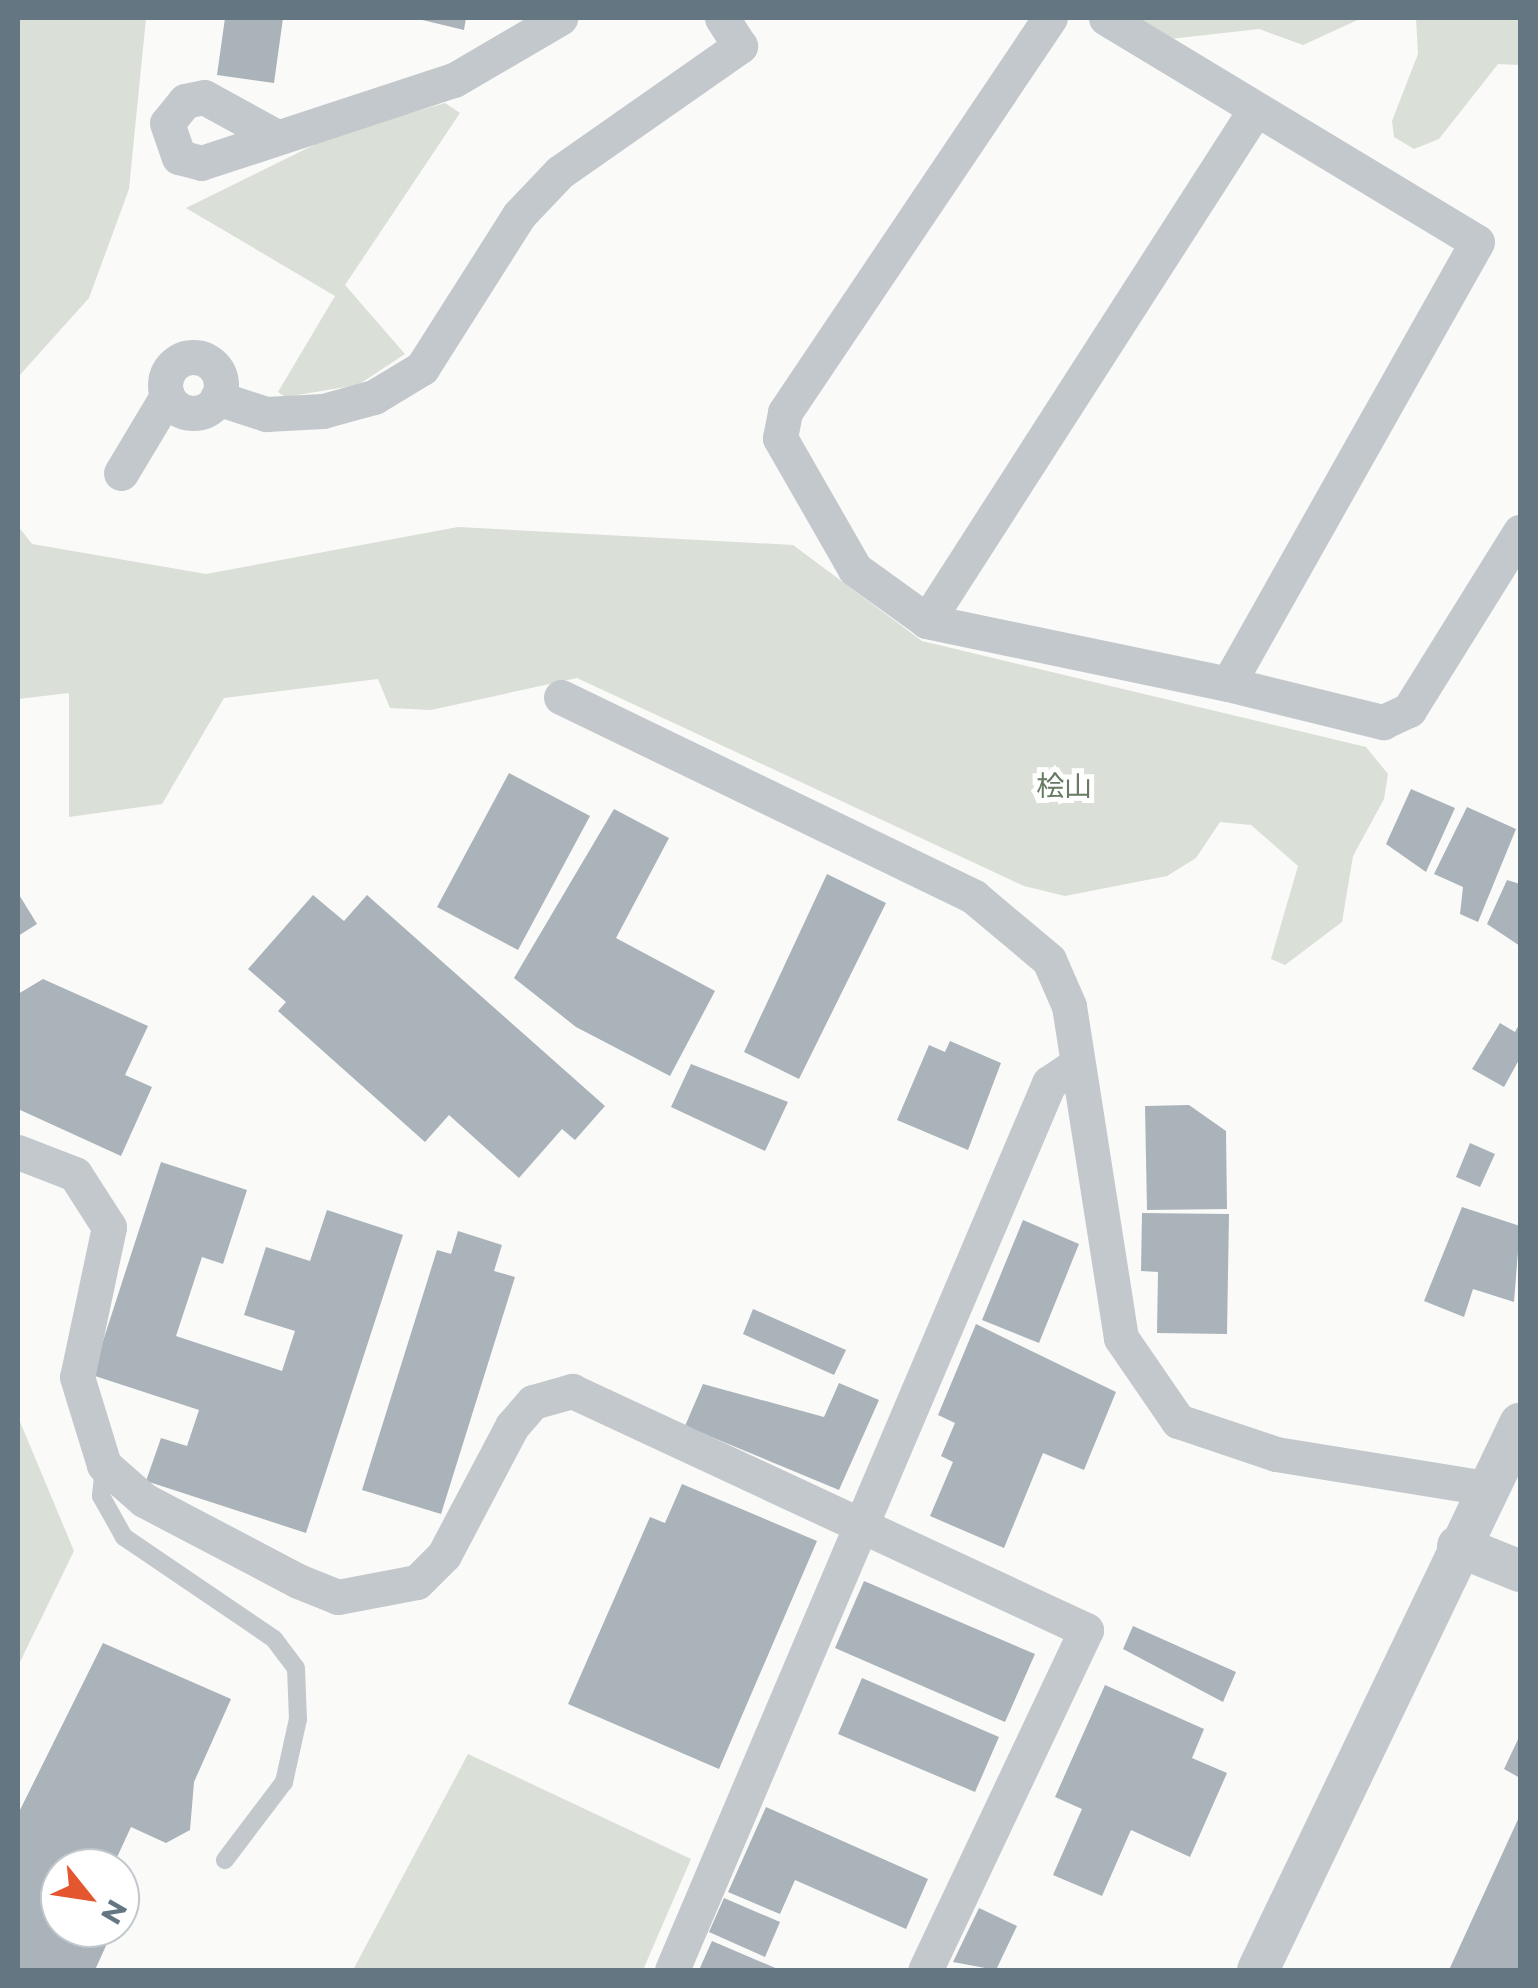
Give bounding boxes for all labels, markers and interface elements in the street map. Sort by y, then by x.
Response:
park label: 桧山 [1036,769,1092,803]
north arrow [40,1848,140,1948]
text: N [94,1894,135,1930]

